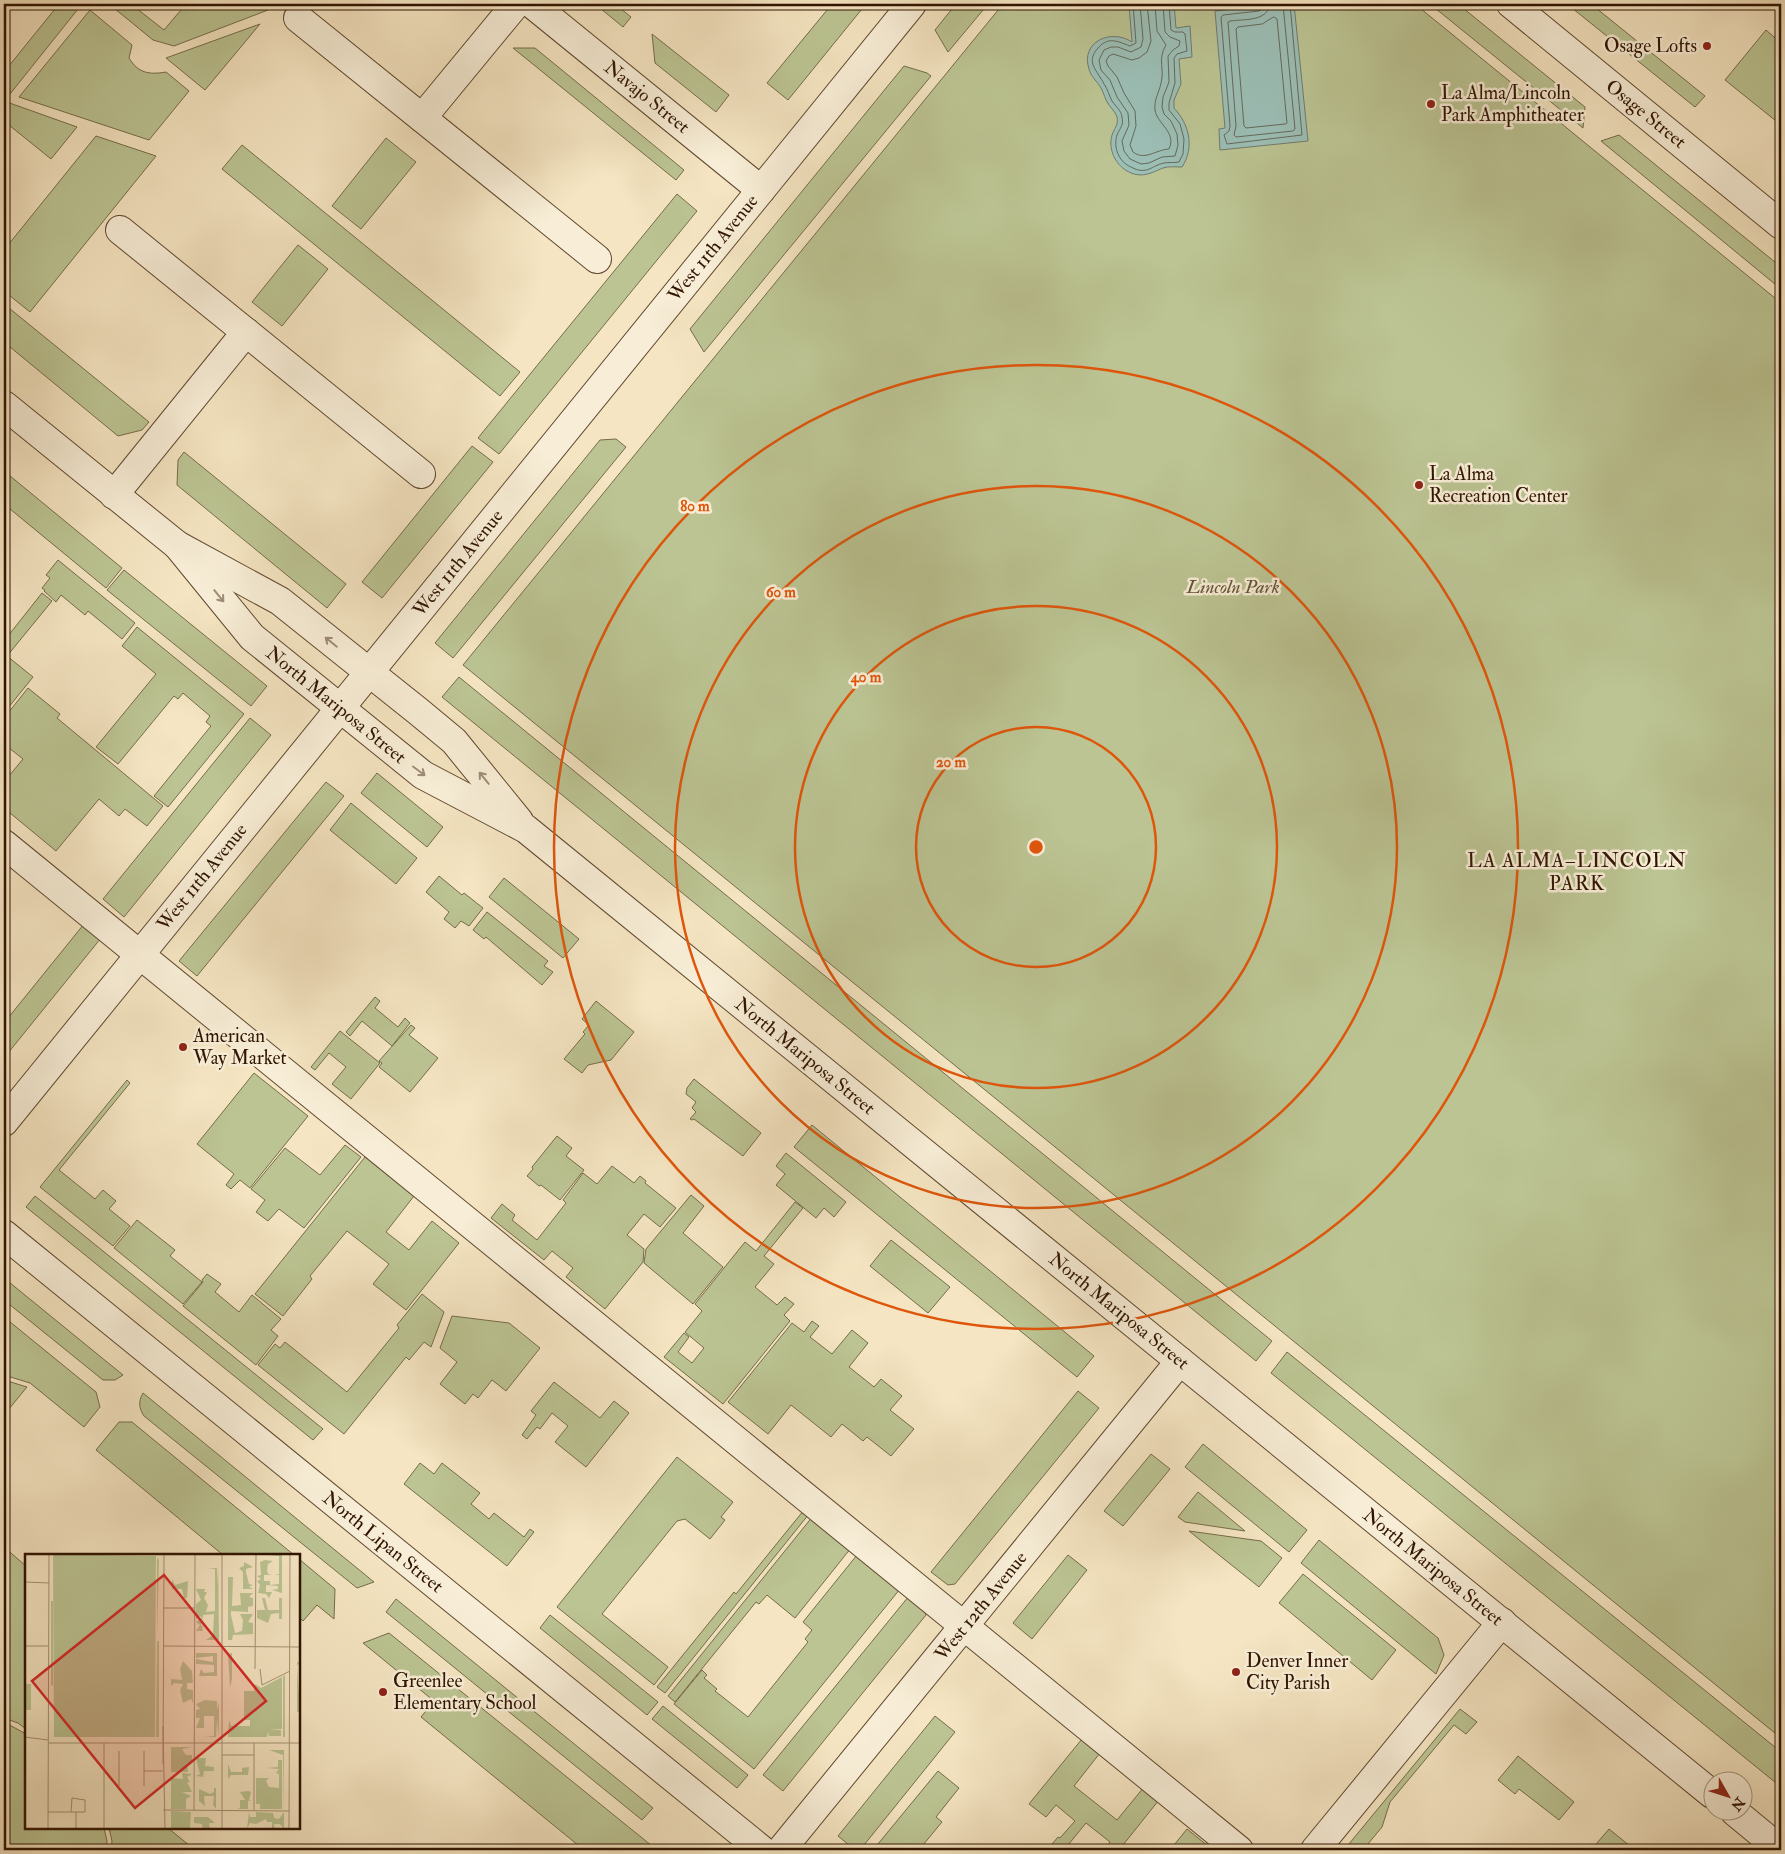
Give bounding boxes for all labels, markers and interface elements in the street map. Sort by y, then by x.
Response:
place label: Osage Lofts [1604,34,1697,58]
marker: Osage Lofts [1701,40,1713,52]
street label: Navajo Street [599,55,695,139]
street label: Osage Street [1601,74,1691,154]
place label: La Alma/Lincoln Park Amphitheater [1441,81,1584,128]
marker: La Alma/Lincoln Park Amphitheater [1425,98,1437,110]
street label: West 11th Avenue [662,190,764,307]
place label: La Alma Recreation Center [1429,462,1568,508]
marker: La Alma Recreation Center [1413,479,1425,491]
text: 80 m [680,497,710,516]
street label: West 11th Avenue [407,505,509,622]
park label: Lincoln Park [1185,575,1280,599]
text: 60 m [766,583,796,602]
one-way arrow [213,589,224,602]
one-way arrow [325,636,338,647]
street label: North Mariposa Street [260,641,411,770]
text: 40 m [850,668,882,687]
text: 20 m [936,753,966,772]
one-way arrow [412,766,426,776]
one-way arrow [478,771,490,784]
street label: West 11th Avenue [151,819,253,936]
centre of rings [1027,838,1045,856]
district label: LA ALMA–LINCOLN PARK [1467,848,1687,896]
street label: North Mariposa Street [729,992,880,1121]
place label: American Way Market [192,1024,287,1070]
marker: American Way Market [177,1041,189,1053]
street label: North Mariposa Street [1043,1247,1194,1376]
street label: North Lipan Street [317,1486,448,1599]
street label: North Mariposa Street [1357,1503,1508,1632]
street label: West 12th Avenue [929,1546,1032,1666]
inset map [25,1554,300,1829]
place label: Denver Inner City Parish [1246,1649,1348,1695]
marker: Denver Inner City Parish [1230,1666,1242,1678]
place label: Greenlee Elementary School [393,1669,537,1715]
marker: Greenlee Elementary School [377,1686,389,1698]
north arrow [1702,1772,1752,1822]
text: N [1727,1793,1749,1814]

